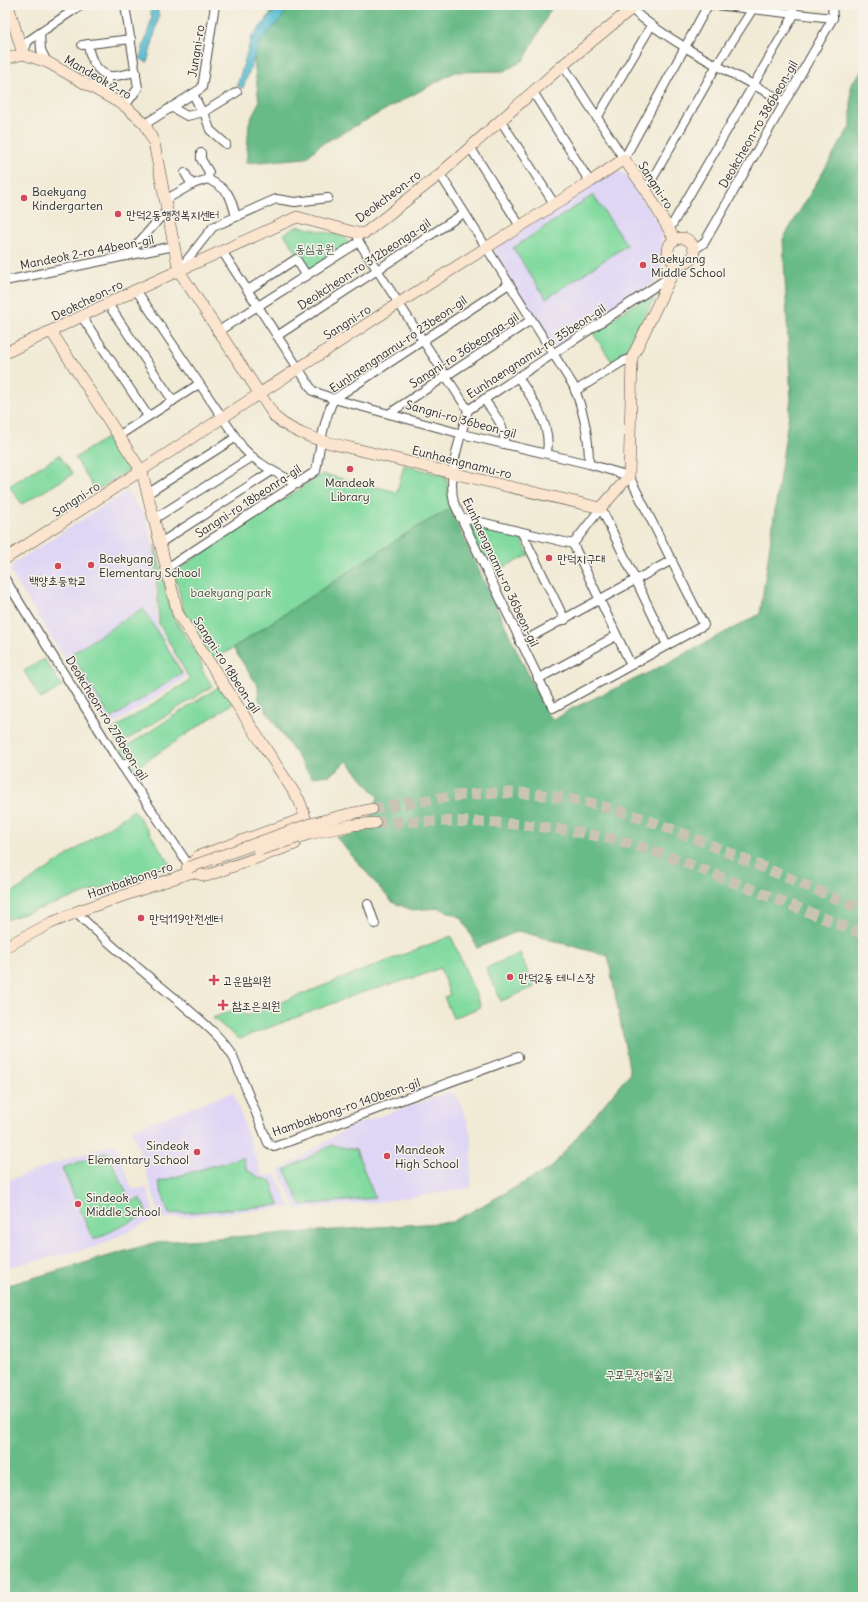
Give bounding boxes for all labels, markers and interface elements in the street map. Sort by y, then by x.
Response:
street label: Jungni-ro [184,23,208,78]
street label: Mandeok 2-ro [62,52,135,102]
street label: Deokcheon-ro 386beon-gil [715,58,801,190]
street label: Sangni-ro [635,159,677,212]
street label: Deokcheon-ro [353,167,424,225]
place label: Baekyang Kindergarten [32,184,103,213]
marker: Baekyang Kindergarten [19,193,29,203]
place label: 만덕2동행정복지센터 [126,207,219,222]
marker: 만덕2동행정복지센터 [113,209,123,219]
street label: Deokcheon-ro 312beonga-gil [295,215,433,313]
street label: Mandeok 2-ro 44beon-gil [19,232,155,272]
park label: 동심공원 [296,241,334,256]
place label: Baekyang Middle School [651,251,725,280]
marker: Baekyang Middle School [638,260,648,270]
street label: Deokcheon-ro [49,276,125,324]
street label: Eunhaengnamu-ro 23beon-gil [326,292,470,396]
street label: Eunhaengnamu-ro 35beon-gil [464,300,608,402]
street label: Sangni-ro [321,301,374,343]
street label: Sangni-ro 36beonga-gil [407,309,521,391]
street label: Sangni-ro 36beon-gil [404,397,518,441]
street label: Eunhaengnamu-ro [411,442,514,482]
street label: Sangni-ro 18beonra-gil [192,461,304,541]
marker: Mandeok Library [345,464,355,474]
place label: Mandeok Library [325,475,375,504]
street label: Sangni-ro [50,478,103,520]
street label: Eunhaengnamu-ro 36beon-gil [460,495,542,649]
place label: Baekyang Elementary School [99,551,200,580]
place label: 만덕지구대 [557,551,605,566]
marker: 만덕지구대 [544,553,554,563]
marker: Baekyang Elementary School [86,560,96,570]
marker: 백양초등학교 [53,561,63,571]
place label: 백양초등학교 [29,573,87,588]
park label: baekyang park [191,585,271,600]
street label: Sangni-ro 18beon-gil [190,614,264,716]
street label: Deokcheon-ro 276beon-gil [63,653,151,783]
street label: Hambakbong-ro [85,858,175,902]
place label: 만덕119안전센터 [149,911,223,926]
marker: 만덕119안전센터 [136,913,146,923]
place label: 만덕2동 테니스장 [518,970,595,985]
marker: 만덕2동 테니스장 [505,972,515,982]
place label: 고운맘의원 [223,973,271,988]
marker: 고운맘의원 [208,974,220,986]
place label: 참조은의원 [232,998,280,1013]
marker: 참조은의원 [217,999,229,1011]
street label: Hambakbong-ro 140beon-gil [270,1075,422,1139]
place label: Sindeok Elementary School [88,1138,189,1167]
place label: Mandeok High School [395,1142,459,1171]
marker: Sindeok Elementary School [192,1147,202,1157]
marker: Mandeok High School [382,1151,392,1161]
place label: Sindeok Middle School [86,1190,160,1219]
marker: Sindeok Middle School [73,1199,83,1209]
park label: 구포무장애숲길 [605,1367,673,1382]

